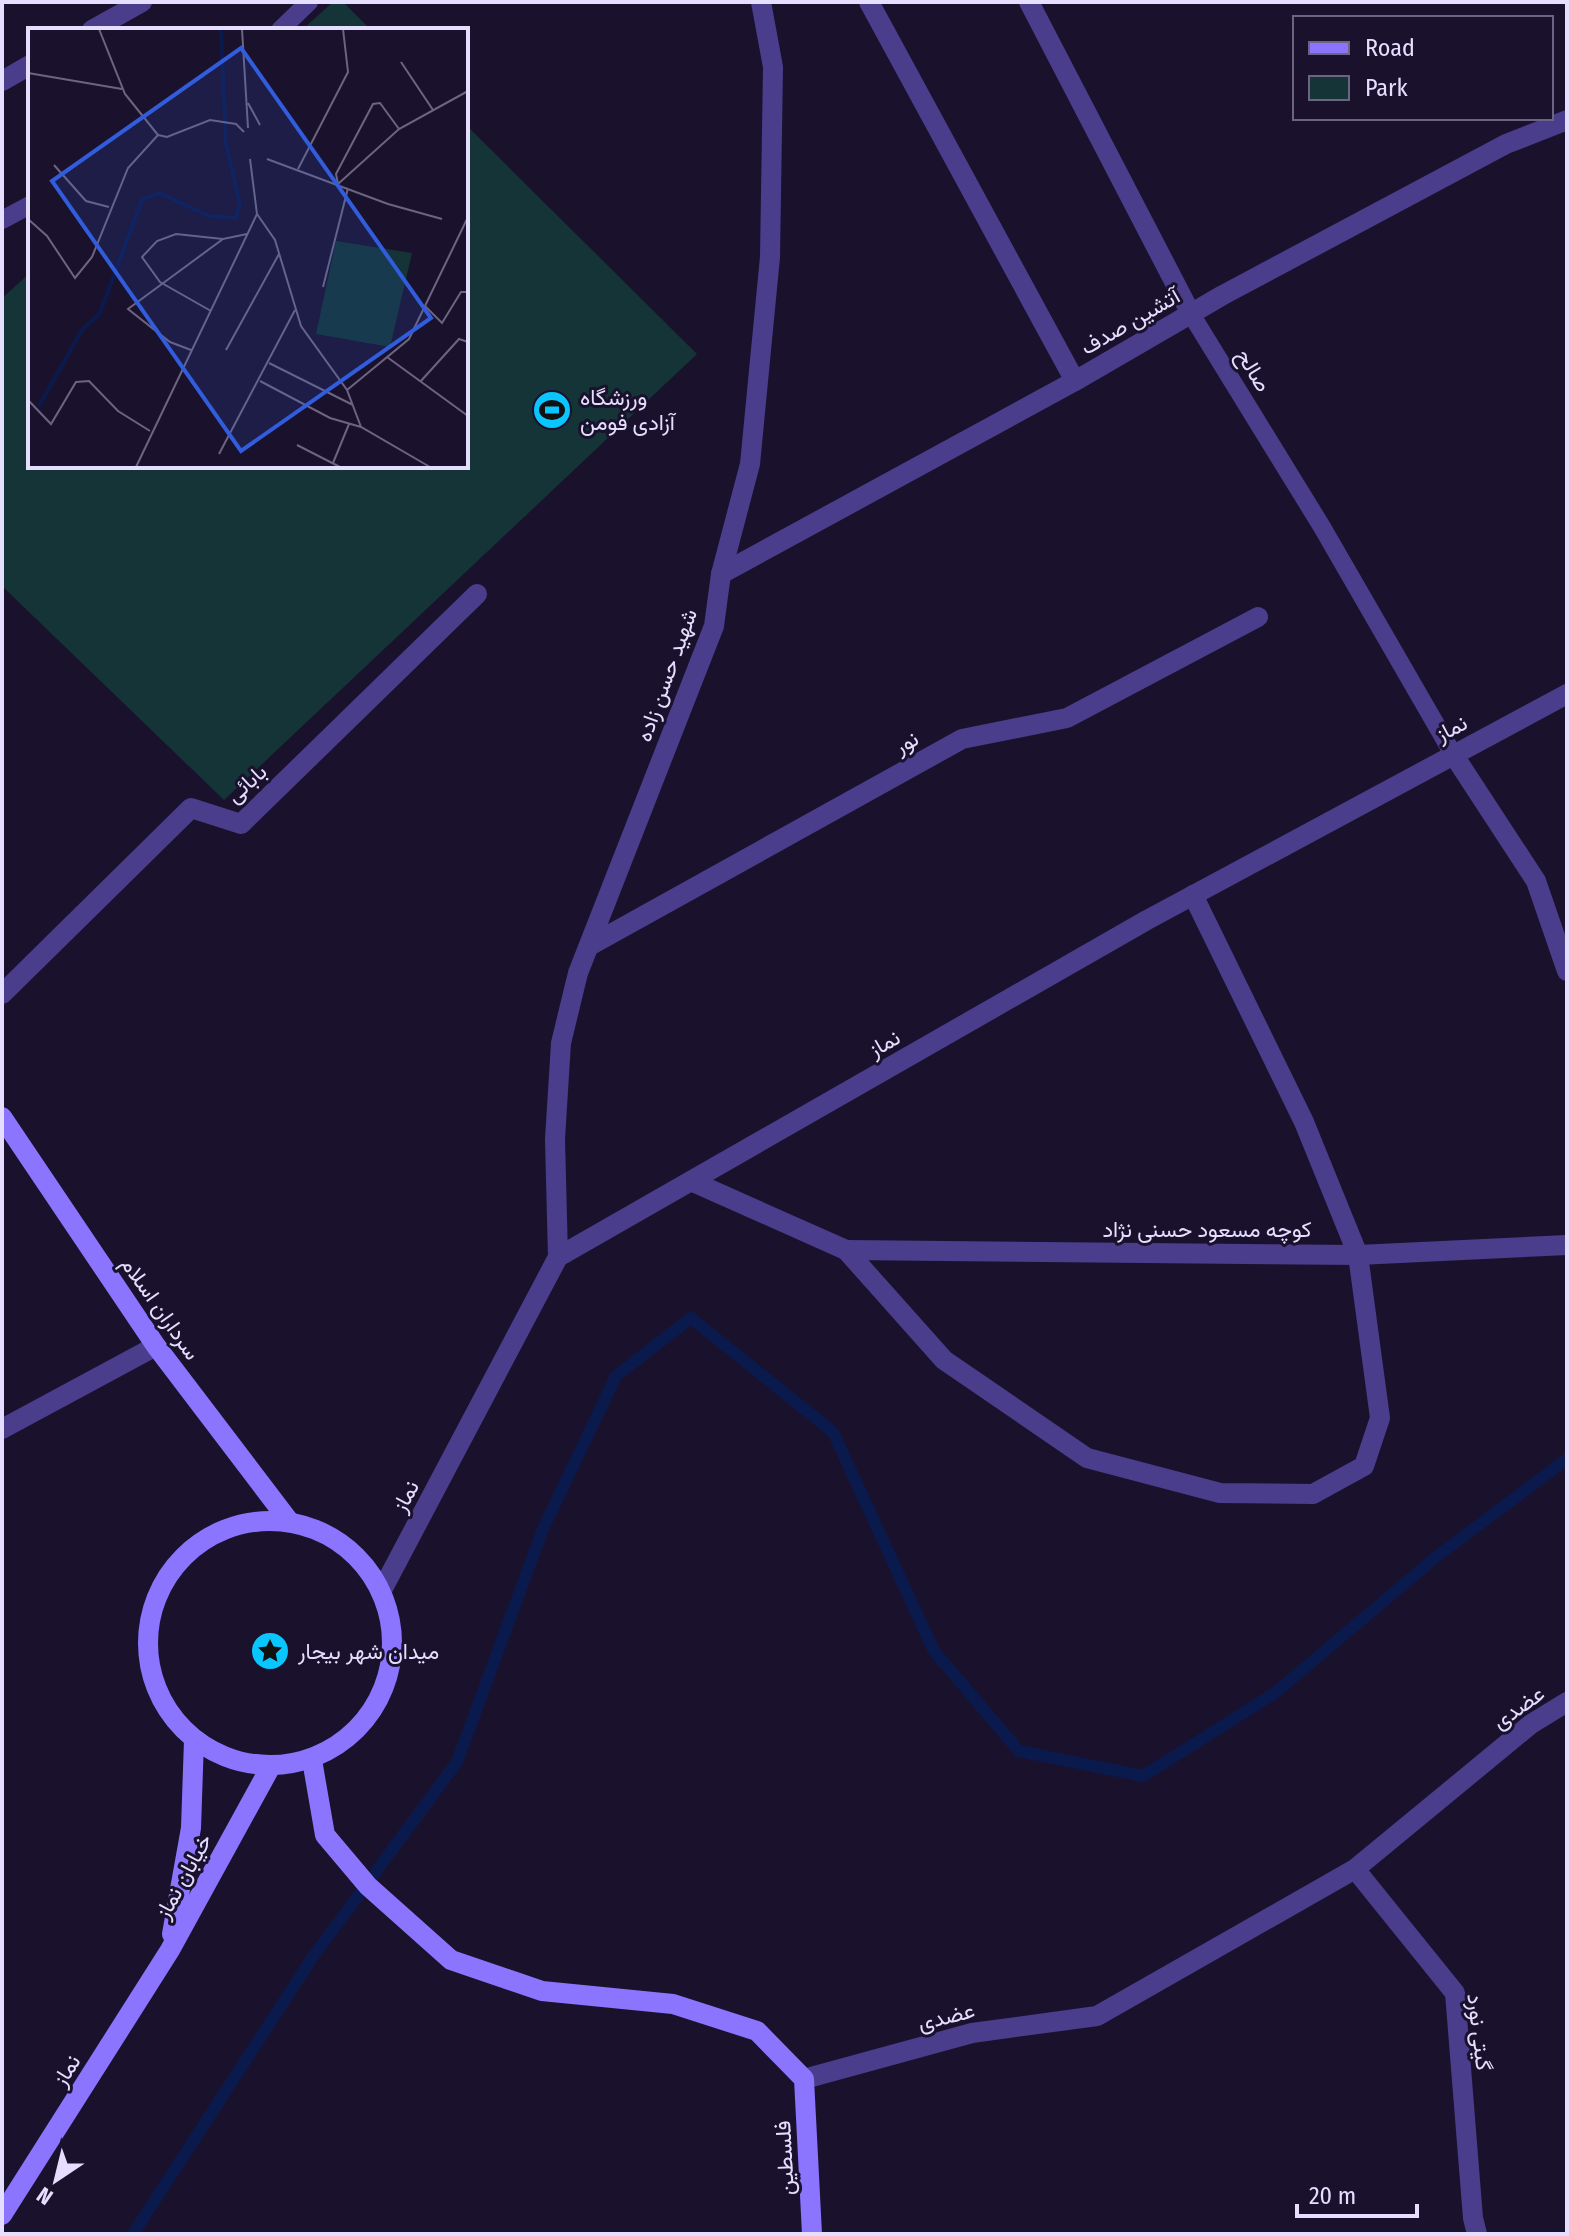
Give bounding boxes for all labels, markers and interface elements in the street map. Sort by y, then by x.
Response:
legend [1293,16,1553,120]
inset map [28,28,468,468]
text: Road [1365,34,1415,62]
text: Park [1365,74,1408,102]
street label: آتشین صدف [1076,281,1186,361]
street label: صالح [1229,344,1277,397]
place label: ورزشگاه آزادی فومن [580,384,677,436]
sports icon: ورزشگاه آزادی فومن [531,389,573,431]
street label: شهید حسن زاده [630,605,703,745]
street label: نماز [1430,709,1472,748]
street label: نور [889,725,923,760]
street label: بابائی [220,758,272,809]
street label: نماز [863,1024,905,1064]
street label: کوچه مسعود حسنی نژاد [1103,1216,1312,1244]
street label: سرداران اسلام [114,1251,206,1366]
street label: نماز [385,1476,425,1518]
place icon: میدان شهر بیجار [249,1630,291,1672]
place label: میدان شهر بیجار [297,1638,439,1665]
street label: عضدی [1487,1680,1550,1735]
street label: خیابان نماز [149,1829,218,1924]
street label: گیتی نورد [1461,1992,1498,2072]
street label: عضدی [915,1996,977,2037]
street label: نماز [46,2049,86,2092]
street label: فلسطین [769,2120,800,2196]
north arrow [16,2140,96,2220]
scale bar [1297,2168,1417,2218]
text: N [32,2181,58,2211]
text: 20 m [1309,2182,1356,2210]

